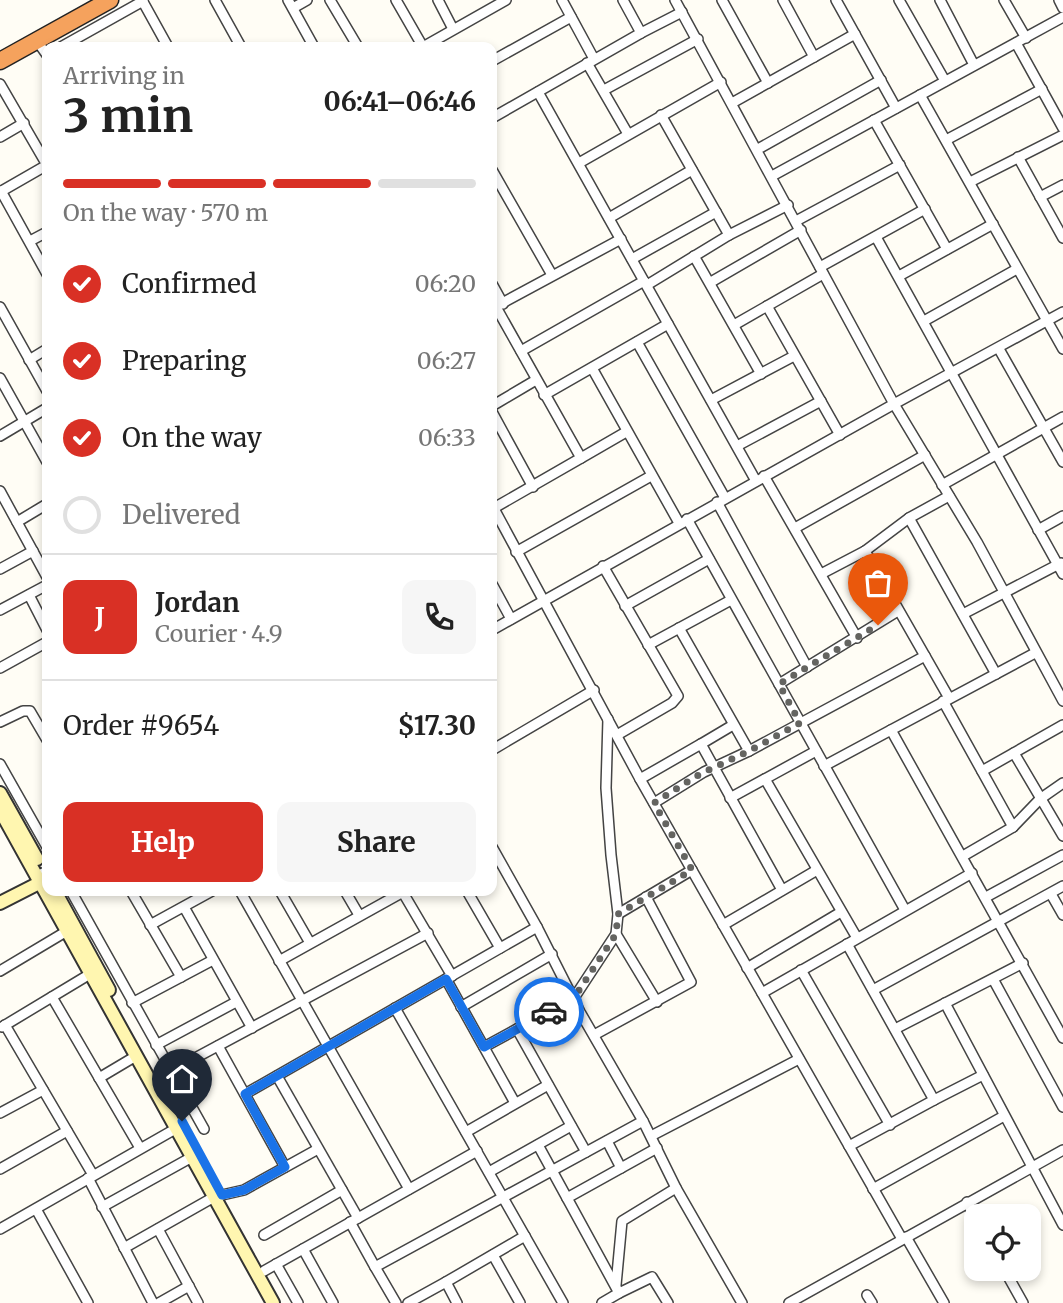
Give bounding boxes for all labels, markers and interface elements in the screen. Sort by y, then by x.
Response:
text: Arriving in [63,61,185,90]
text: 06:41–06:46 [324,85,476,118]
text: 3 min [63,87,193,145]
text: On the way · 570 m [63,198,268,227]
icon: check [63,265,101,303]
text: Confirmed [122,267,257,300]
text: 06:20 [415,269,476,298]
icon: check [63,342,101,380]
text: Preparing [122,344,246,377]
text: 06:27 [417,346,476,375]
icon: check [63,419,101,457]
text: On the way [122,421,262,454]
text: 06:33 [418,423,476,452]
text: Delivered [122,498,241,531]
pin [848,553,908,625]
icon: bag [859,564,897,602]
button: phone [402,580,476,654]
text: Jordan [155,586,240,619]
text: J [95,601,105,634]
text: Courier · 4.9 [155,619,283,648]
text: Order #9654 [63,709,219,742]
text: $17.30 [397,709,476,742]
button: Help [63,802,263,882]
button: Share [277,802,476,882]
courier [514,977,584,1047]
icon: car [530,993,568,1031]
pin [152,1049,212,1121]
icon: home [163,1060,201,1098]
map controls [964,1204,1041,1281]
button: locate [964,1204,1041,1281]

